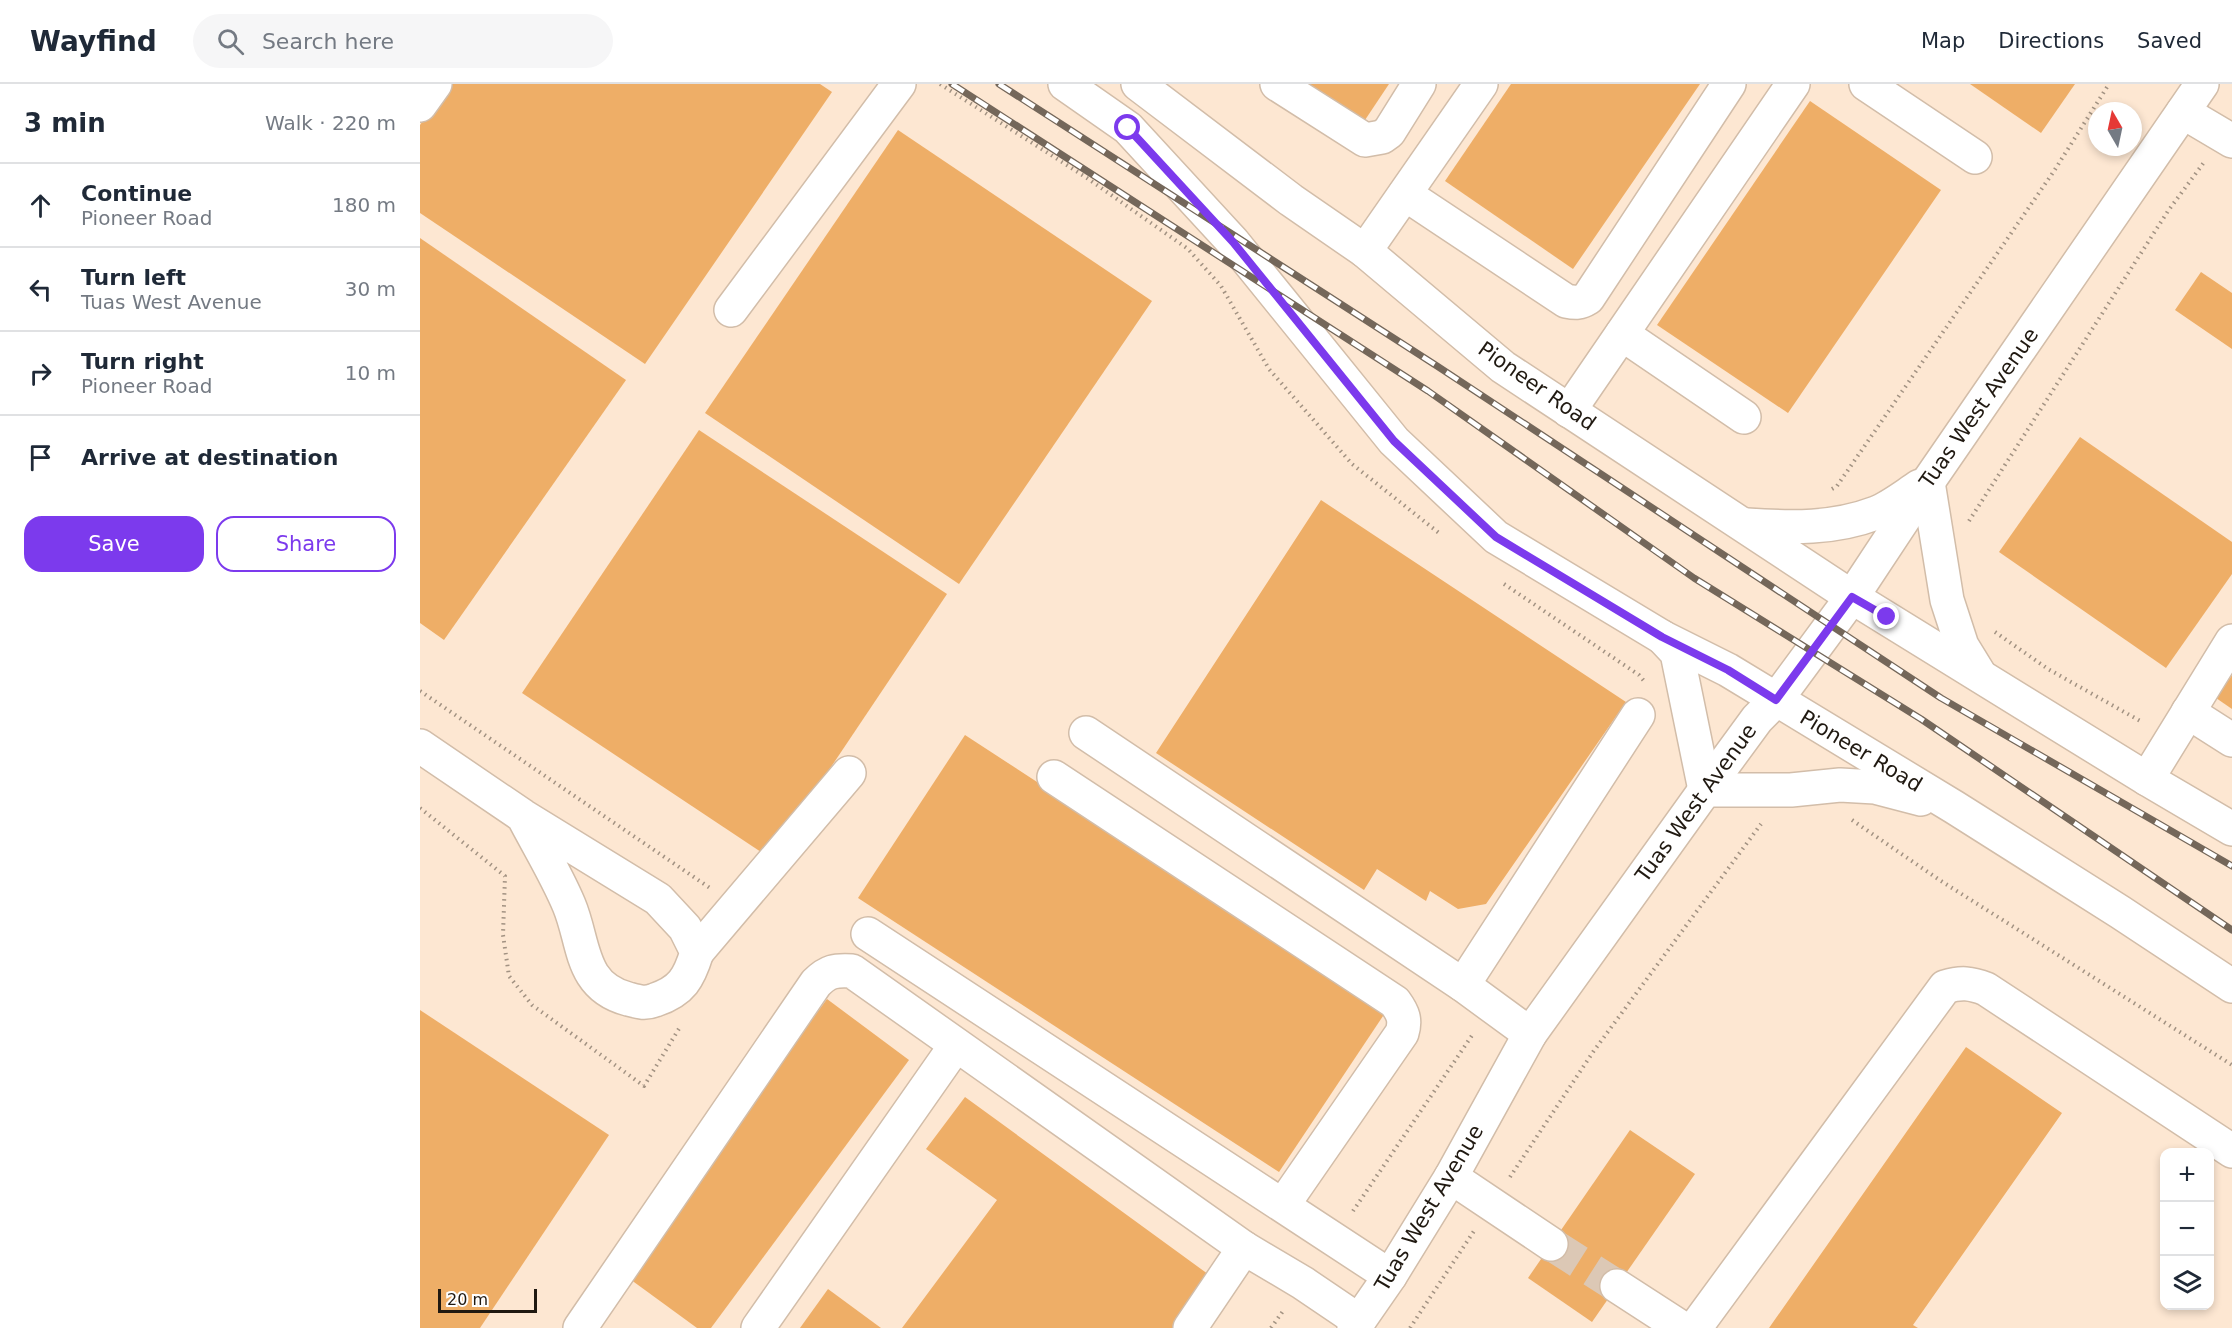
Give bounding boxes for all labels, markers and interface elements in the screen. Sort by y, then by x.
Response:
search box [193,14,613,68]
text: Wayfind [30,25,157,58]
icon: search [214,25,247,58]
text: Search here [262,29,394,54]
text: Map [1921,29,1965,53]
text: Directions [1998,29,2104,53]
text: Saved [2137,29,2202,53]
north arrow [2088,102,2142,156]
text: 3 min [24,108,106,138]
text: Walk · 220 m [265,111,396,135]
route start [1114,114,1140,140]
text: Continue [81,181,192,206]
icon: ahead [24,189,57,222]
text: 180 m [332,193,396,217]
text: Pioneer Road [81,206,212,230]
text: Turn left [81,265,186,290]
icon: left [24,273,57,306]
text: 30 m [345,277,396,301]
text: Tuas West Avenue [81,290,262,314]
street label: Tuas West Avenue [1914,323,2043,493]
street label: Pioneer Road [1474,337,1600,435]
text: Turn right [81,349,204,374]
icon: right [24,357,57,390]
text: 10 m [345,361,396,385]
text: Pioneer Road [81,374,212,398]
icon: arrive [24,441,57,474]
text: Arrive at destination [81,445,338,470]
button: Save [24,516,204,572]
button: Share [216,516,396,572]
route end [1873,603,1899,629]
street label: Pioneer Road [1796,705,1926,797]
street label: Tuas West Avenue [1630,719,1761,888]
street label: Tuas West Avenue [1369,1120,1488,1296]
map controls [2160,1148,2214,1310]
button: + [2160,1148,2214,1202]
button: − [2160,1202,2214,1256]
button: layers [2160,1256,2214,1310]
scale bar [438,1286,537,1314]
text: 20 m [447,1290,488,1309]

